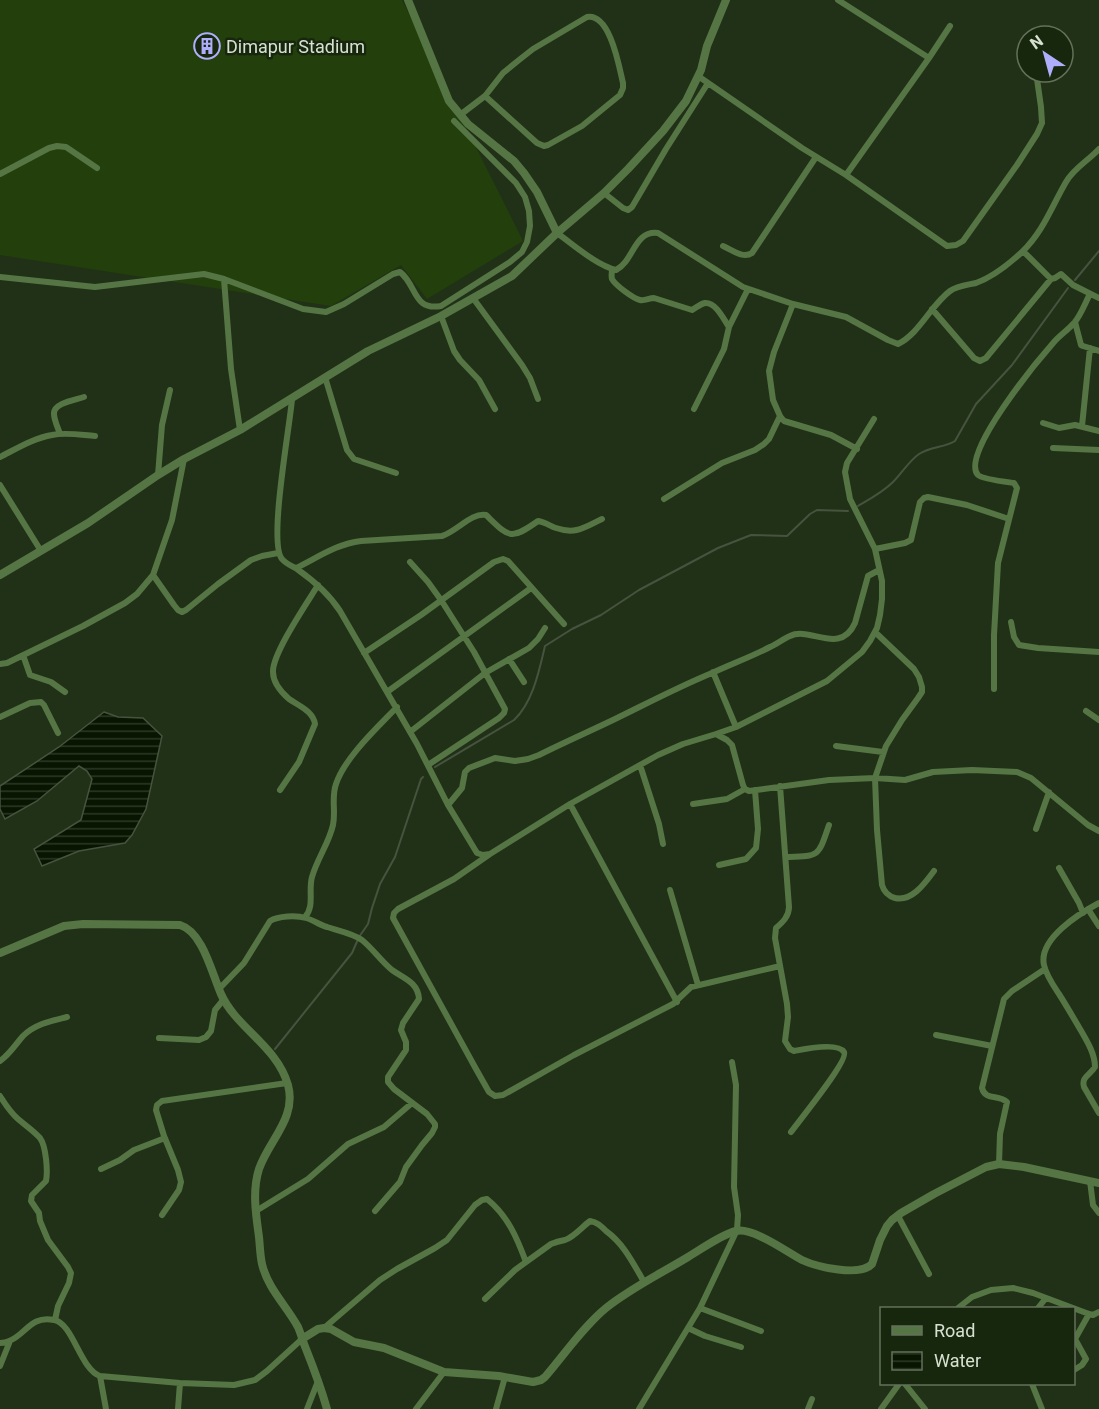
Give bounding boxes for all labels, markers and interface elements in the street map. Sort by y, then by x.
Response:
north arrow [1015,24,1075,84]
building icon: Dimapur Stadium [192,31,222,61]
text: N [1026,31,1047,53]
place label: Dimapur Stadium [226,36,365,57]
legend [880,1307,1075,1385]
text: Road [934,1320,975,1341]
text: Water [934,1350,981,1371]

